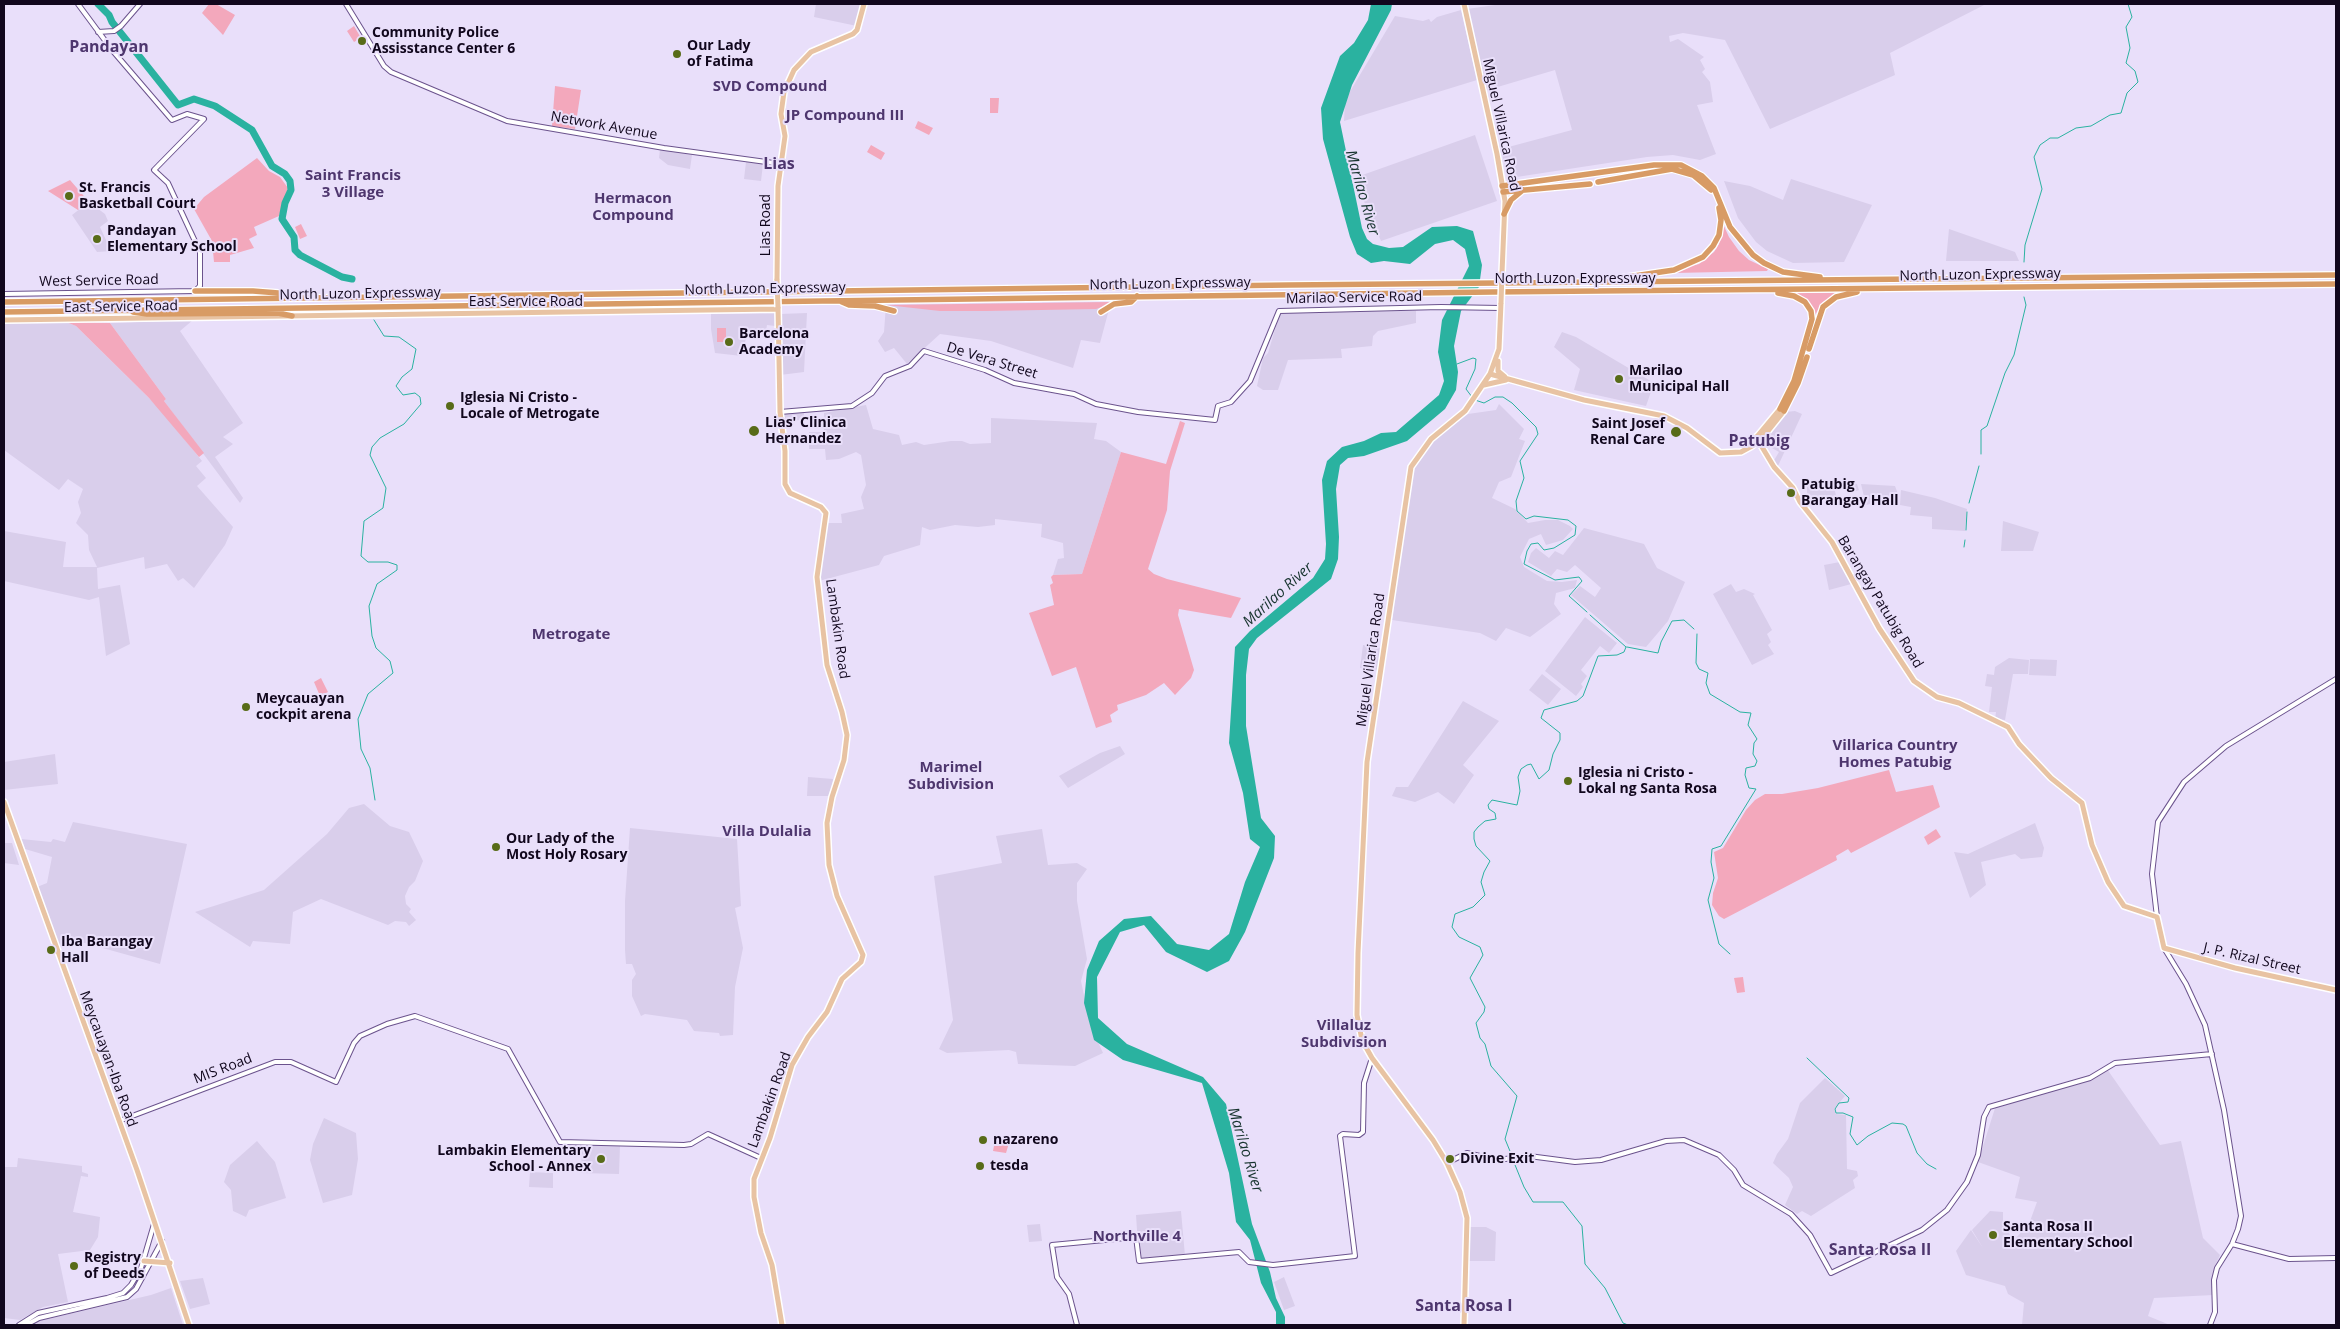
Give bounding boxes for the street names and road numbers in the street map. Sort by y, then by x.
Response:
street label: Miguel Villarica Road [1479,57,1523,193]
street label: Network Avenue [549,108,659,144]
street label: Lias Road [758,194,774,256]
street label: North Luzon Expressway [1899,265,2061,285]
street label: North Luzon Expressway [1494,271,1656,287]
street label: West Service Road [39,272,159,290]
street label: North Luzon Expressway [1089,274,1251,294]
street label: North Luzon Expressway [684,279,846,299]
street label: North Luzon Expressway [279,284,441,304]
street label: Marilao Service Road [1286,288,1422,308]
street label: East Service Road [469,294,583,310]
street label: East Service Road [64,298,178,316]
street label: De Vera Street [945,339,1039,383]
street label: Barangay Patubig Road [1834,533,1926,671]
street label: Lambakin Road [822,578,852,680]
street label: Miguel Villarica Road [1353,592,1389,728]
street label: J. P. Rizal Street [2202,940,2302,978]
street label: Meycauayan-Iba Road [76,989,140,1129]
street label: MIS Road [191,1050,255,1088]
street label: Lambakin Road [745,1050,795,1150]

